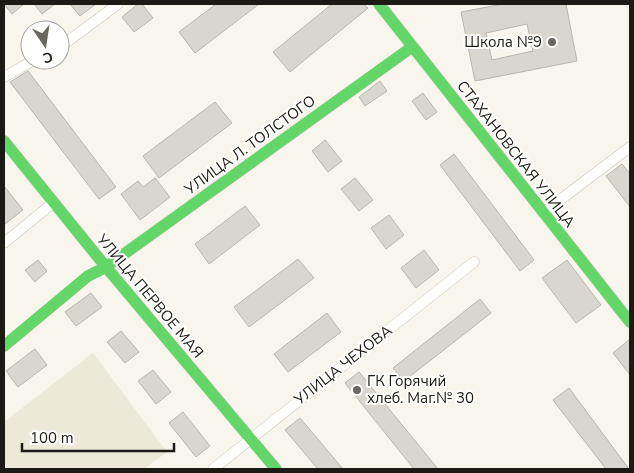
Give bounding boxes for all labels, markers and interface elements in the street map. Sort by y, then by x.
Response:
north arrow [20,20,70,70]
place label: Школа №9 [464,32,542,52]
marker: Школа №9 [546,36,558,48]
text: С [41,47,55,68]
street label: СТАХАНОВСКАЯ УЛИЦА [452,77,580,231]
street label: УЛИЦА Л. ТОЛСТОГО [180,91,319,200]
street label: УЛИЦА ПЕРВОЕ МАЯ [92,229,208,362]
street label: УЛИЦА ЧЕХОВА [289,320,396,410]
place label: ГК Горячий хлеб. Маг.№ 30 [367,371,474,408]
marker: ГК Горячий хлеб. Маг.№ 30 [351,384,363,396]
scale bar [22,420,175,452]
text: 100 m [30,428,74,448]

